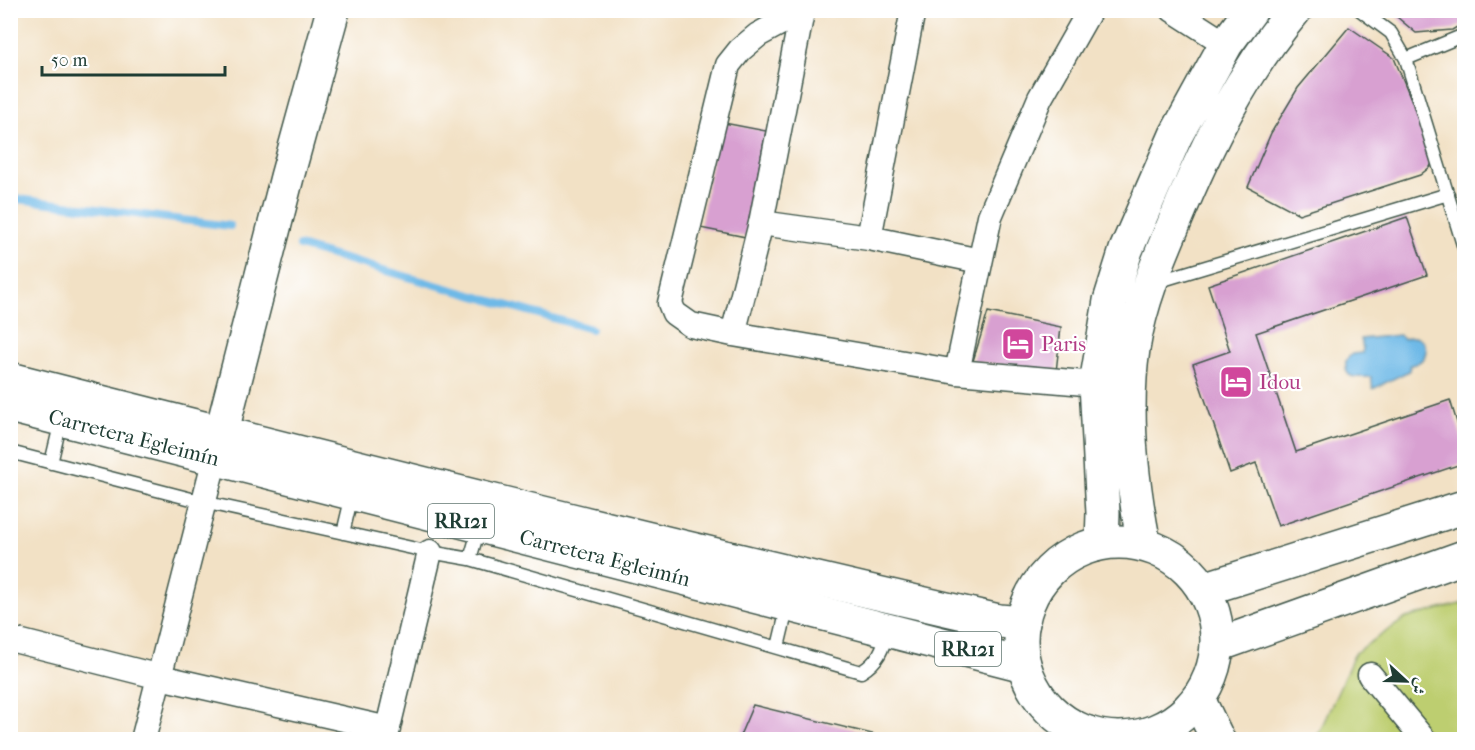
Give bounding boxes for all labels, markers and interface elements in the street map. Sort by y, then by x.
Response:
scale bar [42,39,225,77]
text: 50 m [51,50,88,71]
hotel icon: Paris [1000,326,1036,362]
place label: Paris [1041,332,1086,356]
hotel icon: Idou [1218,364,1254,400]
place label: Idou [1259,370,1301,394]
street label: Carretera Egleimín [46,404,222,471]
road number: RR121 [428,504,494,538]
street label: Carretera Egleimín [517,525,693,591]
road number: RR121 [935,632,1001,666]
north arrow [1376,651,1436,711]
text: ش [1408,676,1431,697]

